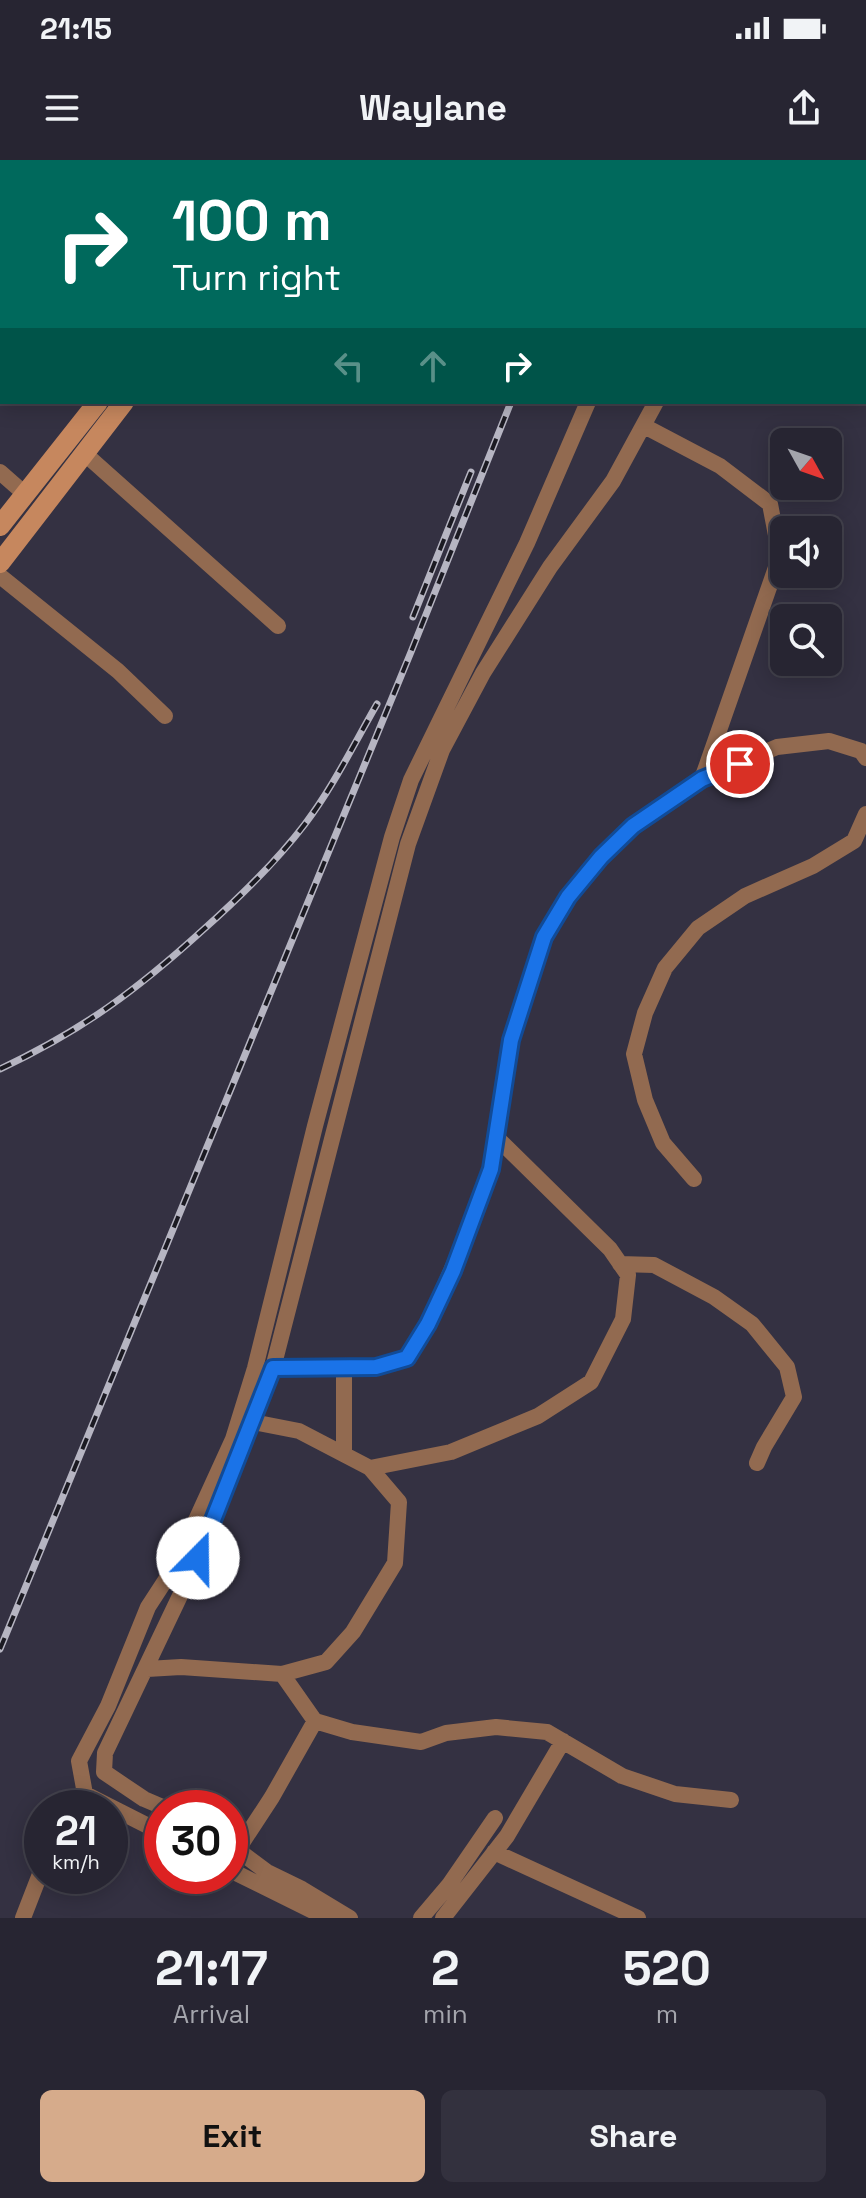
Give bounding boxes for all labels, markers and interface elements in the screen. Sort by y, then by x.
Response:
text: 21:15 [40,9,112,48]
text: Waylane [359,85,507,131]
icon: menu [40,86,84,130]
icon: share [782,86,826,130]
text: 100 m [172,185,332,256]
icon: right [40,192,144,296]
text: Turn right [172,255,341,301]
icon: left [327,344,371,388]
icon: ahead [411,344,455,388]
icon: right [495,344,539,388]
north arrow [770,428,842,500]
map controls [770,428,842,676]
button: sound [770,516,842,588]
button: search [770,604,842,676]
pin [706,730,774,798]
icon: arrive [718,742,762,786]
position arrow [156,1516,240,1600]
speed limit sign: 30 [144,1790,248,1894]
text: 21 [55,1806,97,1857]
text: km/h [52,1849,100,1875]
text: 21:17 [155,1938,268,1999]
text: 2 [431,1938,460,1999]
text: 520 [623,1938,711,1999]
text: Arrival [173,1997,250,2031]
text: min [423,1997,468,2031]
text: m [656,1997,678,2031]
button: Exit [40,2090,425,2182]
button: Share [441,2090,826,2182]

